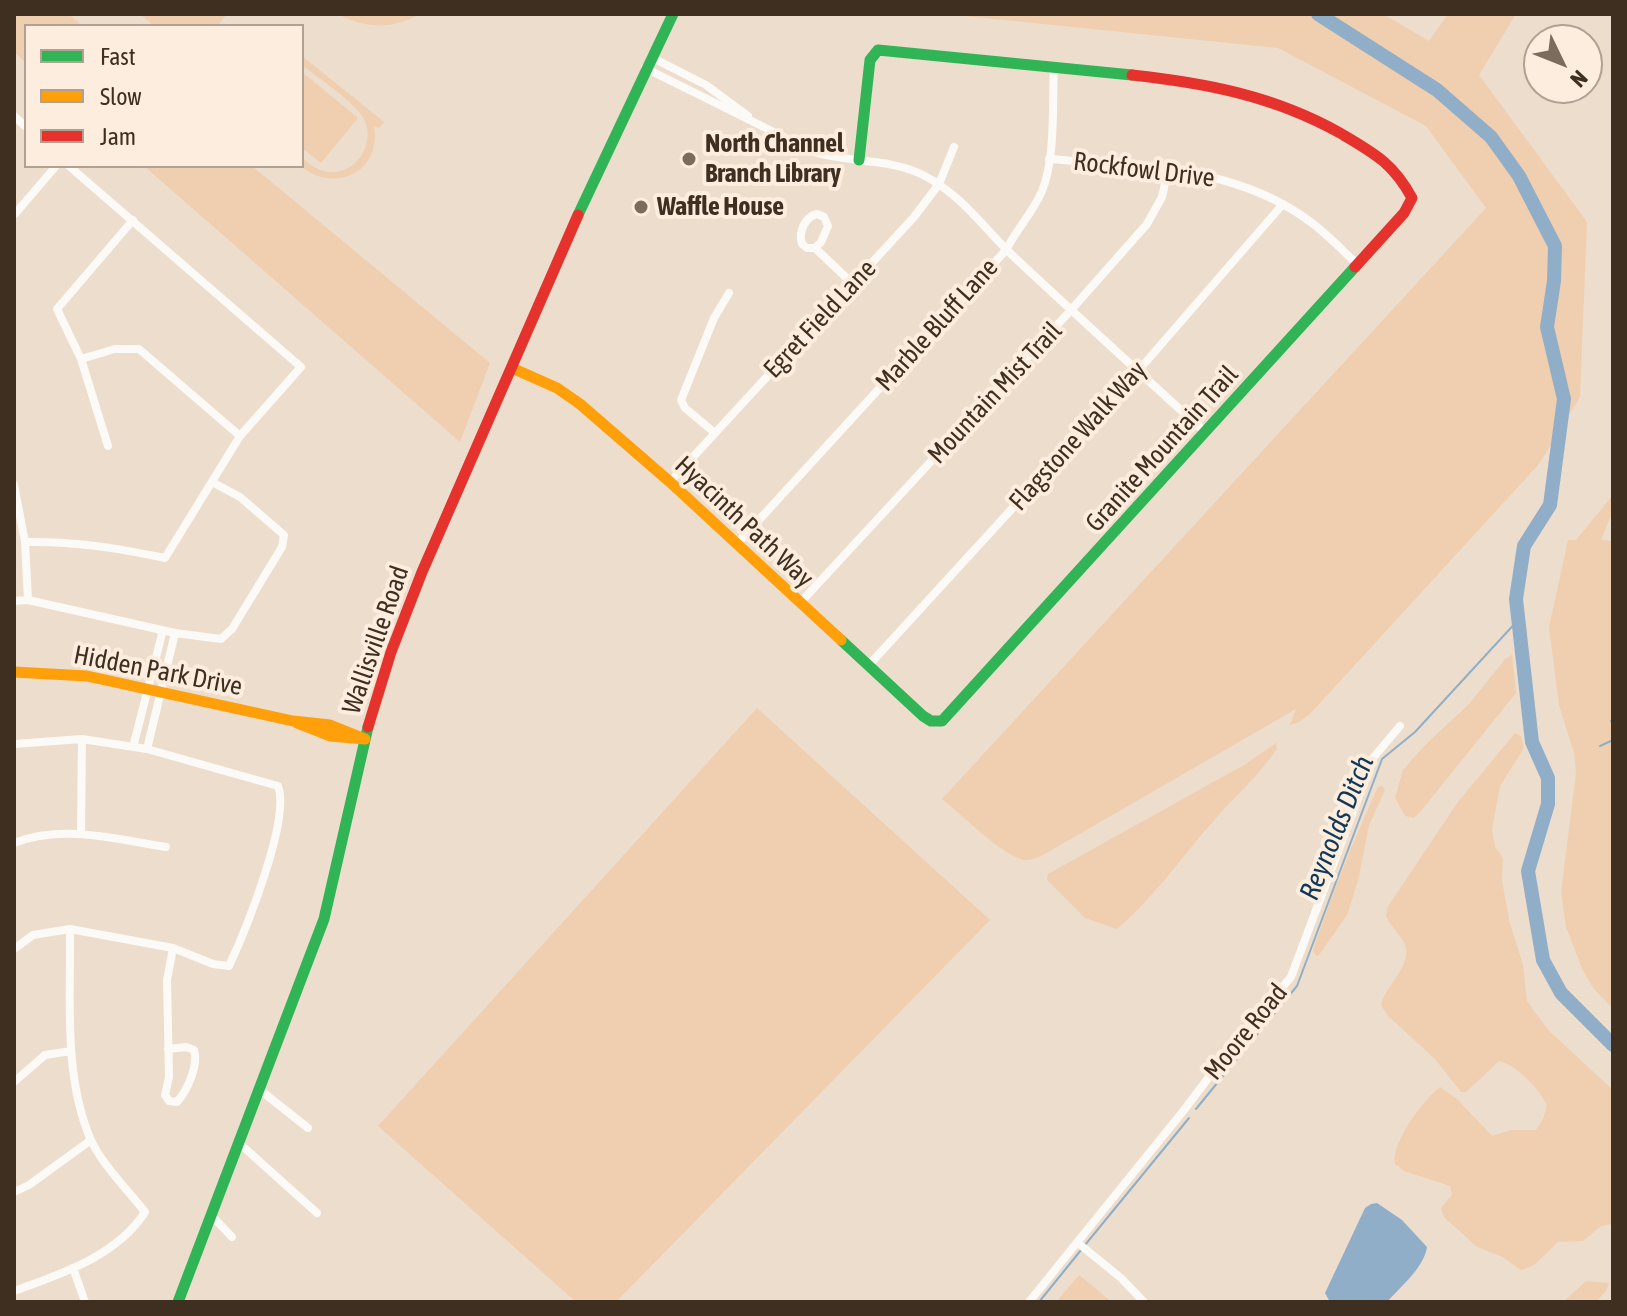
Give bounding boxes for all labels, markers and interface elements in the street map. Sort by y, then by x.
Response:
legend [24,24,304,168]
north arrow [1523,24,1603,104]
text: Fast [100,43,136,70]
text: N [1565,65,1593,93]
text: Slow [100,83,142,110]
text: Jam [100,123,136,150]
place label: North Channel Branch Library [705,128,844,190]
street label: Rockfowl Drive [1072,146,1216,194]
marker: North Channel Branch Library [680,150,698,168]
place label: Waffle House [657,191,784,223]
marker: Waffle House [632,198,650,216]
street label: Marble Bluff Lane [869,252,1005,398]
street label: Egret Field Lane [757,253,883,385]
street label: Mountain Mist Trail [921,316,1069,470]
street label: Flagstone Walk Way [1003,355,1153,517]
street label: Granite Mountain Trail [1079,360,1245,538]
street label: Hyacinth Path Way [668,450,820,594]
street label: Wallisville Road [336,562,416,718]
street label: Hidden Park Drive [71,639,245,703]
water label: Reynolds Ditch [1293,751,1381,905]
street label: Moore Road [1198,978,1294,1086]

